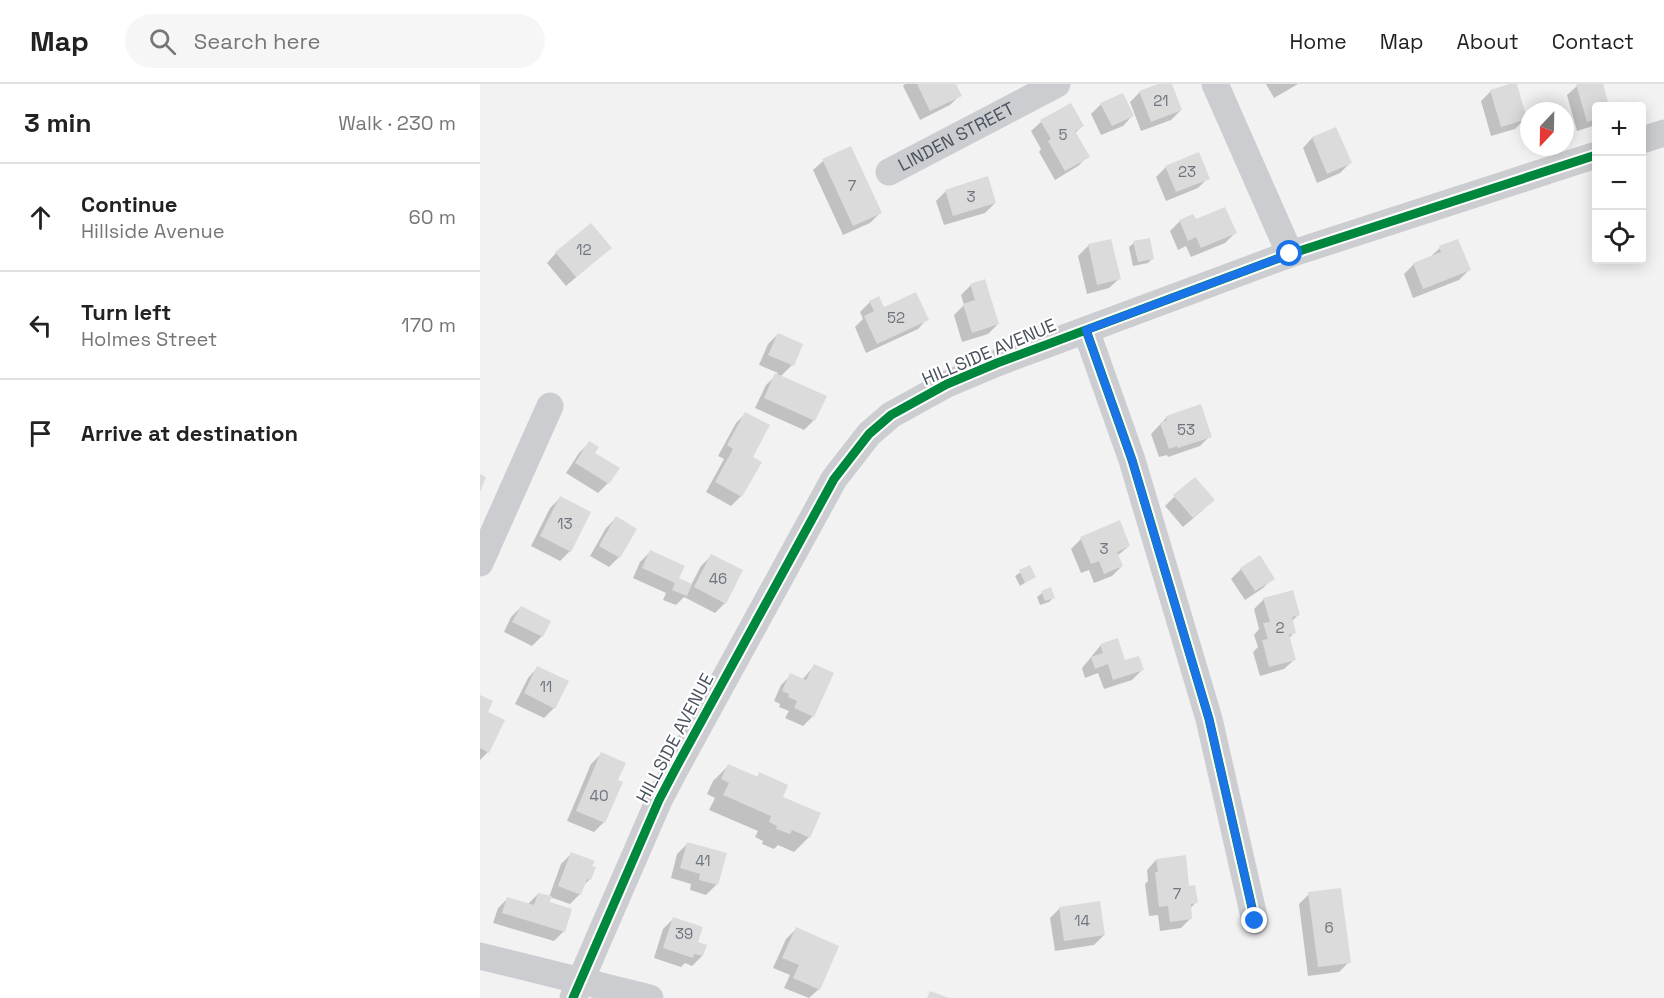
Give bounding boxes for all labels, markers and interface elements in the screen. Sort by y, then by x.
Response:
search box [125,14,545,68]
text: Map [30,23,89,59]
icon: search [146,25,179,58]
text: Search here [194,27,321,55]
text: Home [1289,28,1347,55]
text: Map [1380,28,1424,55]
text: About [1457,28,1519,55]
text: Contact [1552,28,1634,55]
house number: 21 [1153,91,1169,110]
street label: LINDEN STREET [894,96,1019,176]
north arrow [1520,102,1574,156]
map controls [1592,102,1646,264]
button: + [1592,102,1646,156]
text: 3 min [24,106,92,140]
text: Walk · 230 m [338,110,456,136]
house number: 5 [1059,125,1068,144]
button: − [1592,156,1646,210]
house number: 23 [1178,162,1196,181]
house number: 7 [848,176,856,195]
house number: 3 [966,187,976,206]
text: Continue [81,190,177,218]
icon: ahead [24,201,57,234]
text: 60 m [409,204,456,230]
button: locate [1592,210,1646,264]
text: Hillside Avenue [81,218,225,244]
house number: 12 [576,240,592,259]
route start [1276,240,1302,266]
text: Turn left [81,298,171,326]
house number: 52 [887,308,905,327]
icon: left [24,309,57,342]
text: 170 m [401,312,456,338]
street label: HILLSIDE AVENUE [918,313,1059,390]
text: Holmes Street [81,326,217,352]
icon: arrive [24,417,57,450]
text: Arrive at destination [81,419,298,447]
house number: 53 [1177,420,1195,439]
house number: 13 [557,514,573,533]
house number: 3 [1099,539,1109,558]
house number: 46 [709,569,727,588]
house number: 2 [1275,618,1285,637]
street label: HILLSIDE AVENUE [631,669,718,807]
house number: 11 [540,677,552,696]
house number: 40 [590,786,609,805]
house number: 41 [695,851,711,870]
house number: 7 [1173,884,1181,903]
route end [1241,907,1267,933]
house number: 14 [1074,911,1090,930]
house number: 6 [1324,918,1334,937]
house number: 39 [675,924,693,943]

